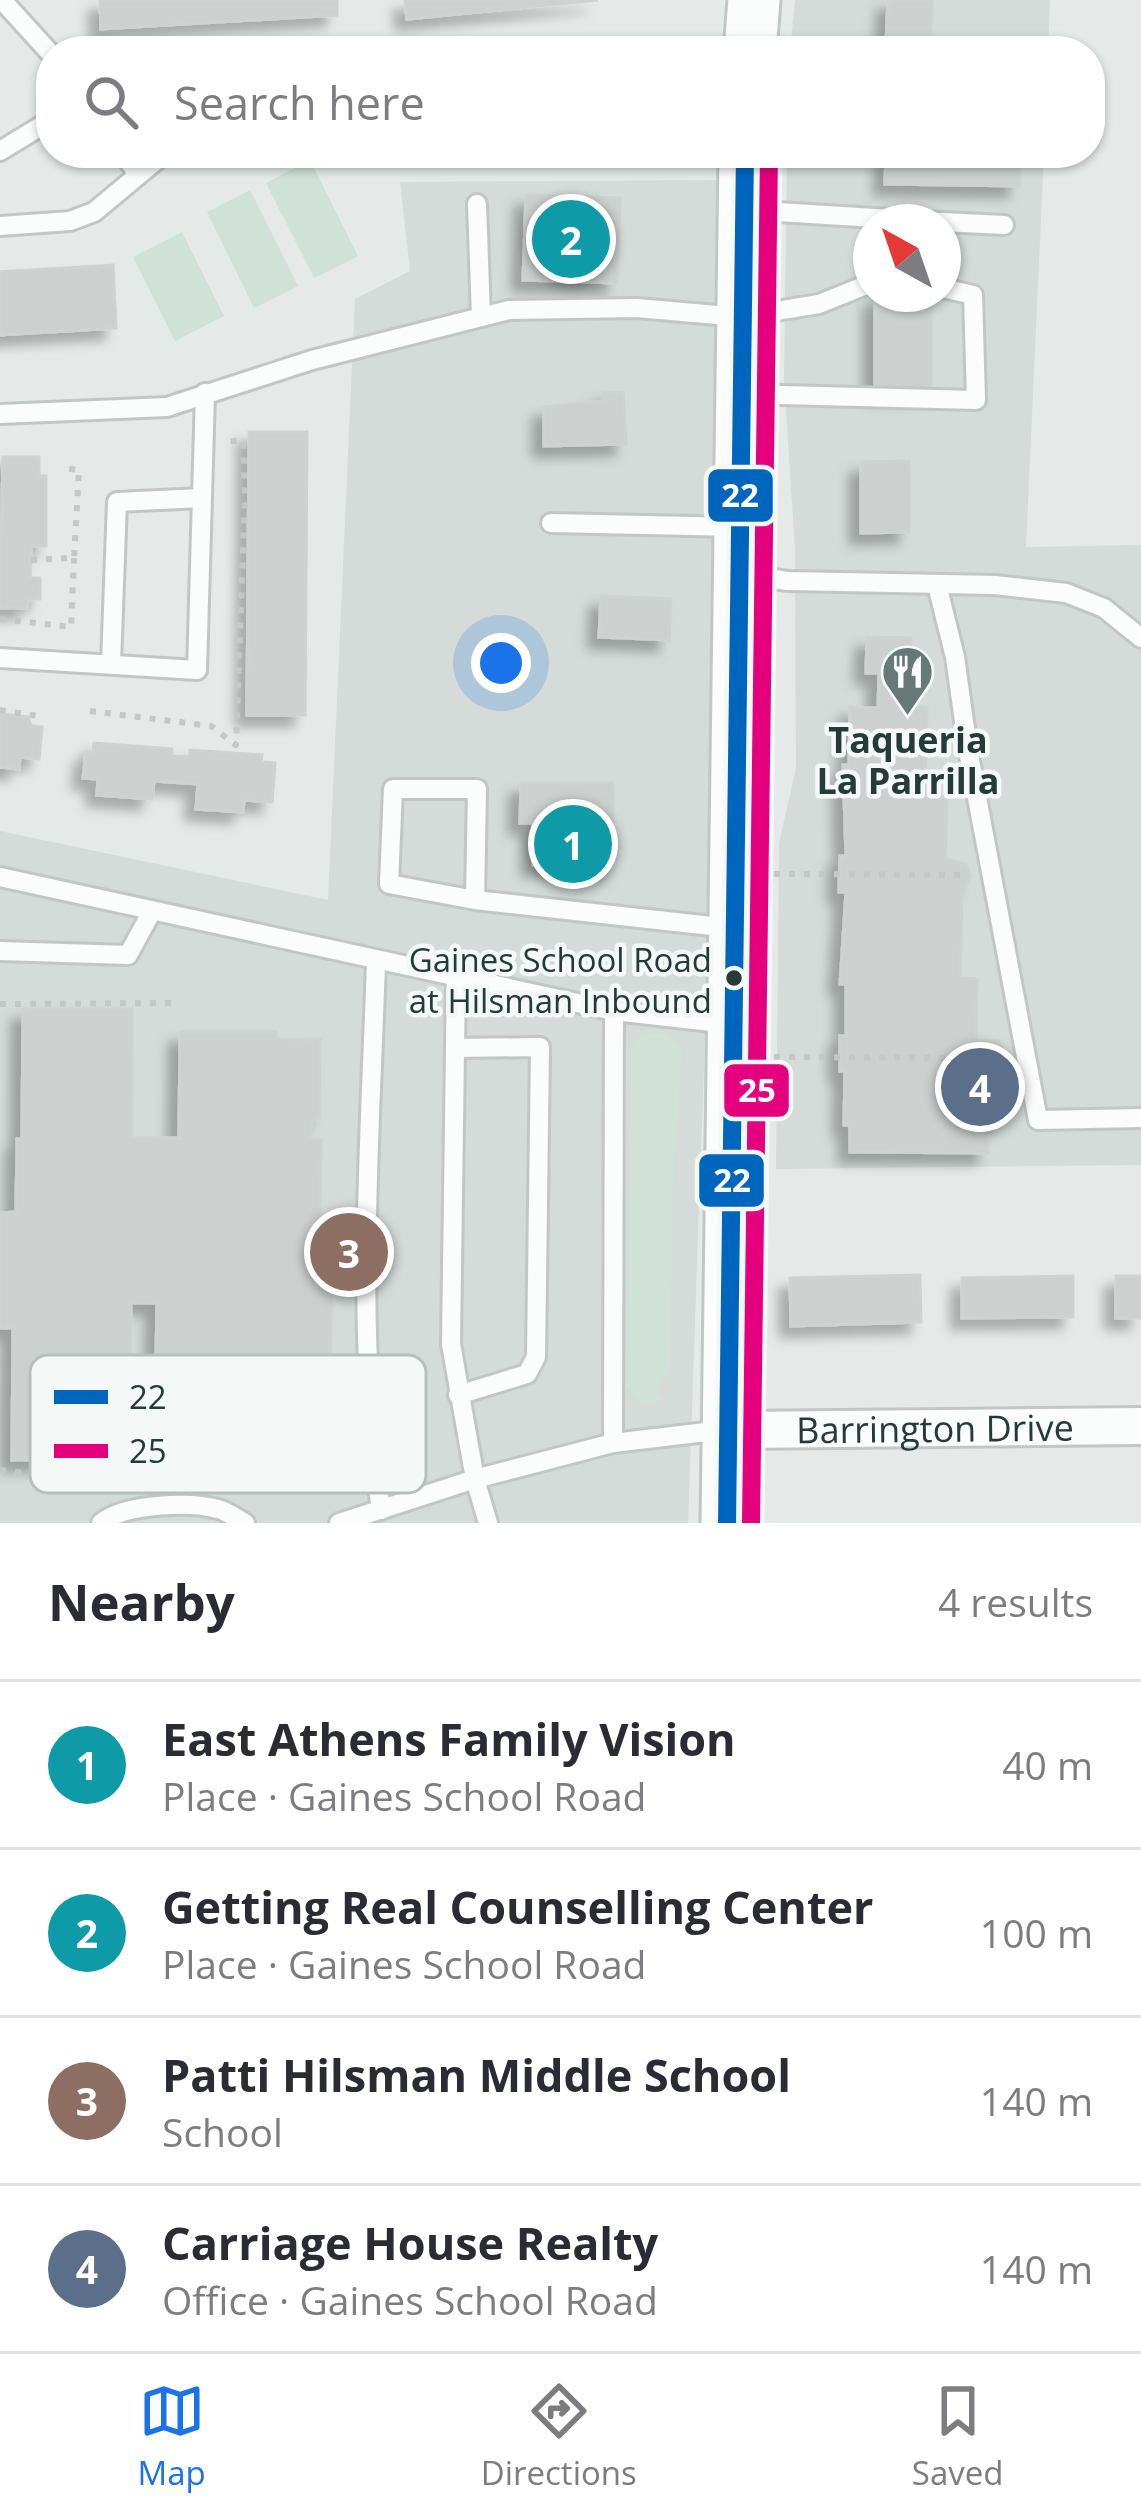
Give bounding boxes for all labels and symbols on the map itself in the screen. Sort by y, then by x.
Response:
pin: 2 [532,194,610,284]
north arrow [853,204,961,312]
line badge: 22 [706,467,775,524]
text: 22 [721,472,759,517]
your location [471,633,531,693]
restaurant icon: Taqueria La Parrilla [880,643,936,717]
place label: Taqueria La Parrilla [816,715,1000,805]
pin: 1 [534,799,612,889]
place label: Gaines School Road at Hilsman Inbound [409,937,712,1023]
marker: Gaines School Road at Hilsman Inbound [723,967,745,989]
pin: 4 [941,1042,1019,1132]
line badge: 25 [722,1062,791,1119]
text: 25 [738,1067,776,1112]
line badge: 22 [697,1152,766,1209]
text: 22 [713,1157,751,1202]
pin: 3 [310,1207,388,1297]
legend [30,1355,426,1493]
text: 22 [129,1374,167,1419]
street label: Barrington Drive [796,1402,1074,1454]
text: 25 [129,1428,167,1473]

